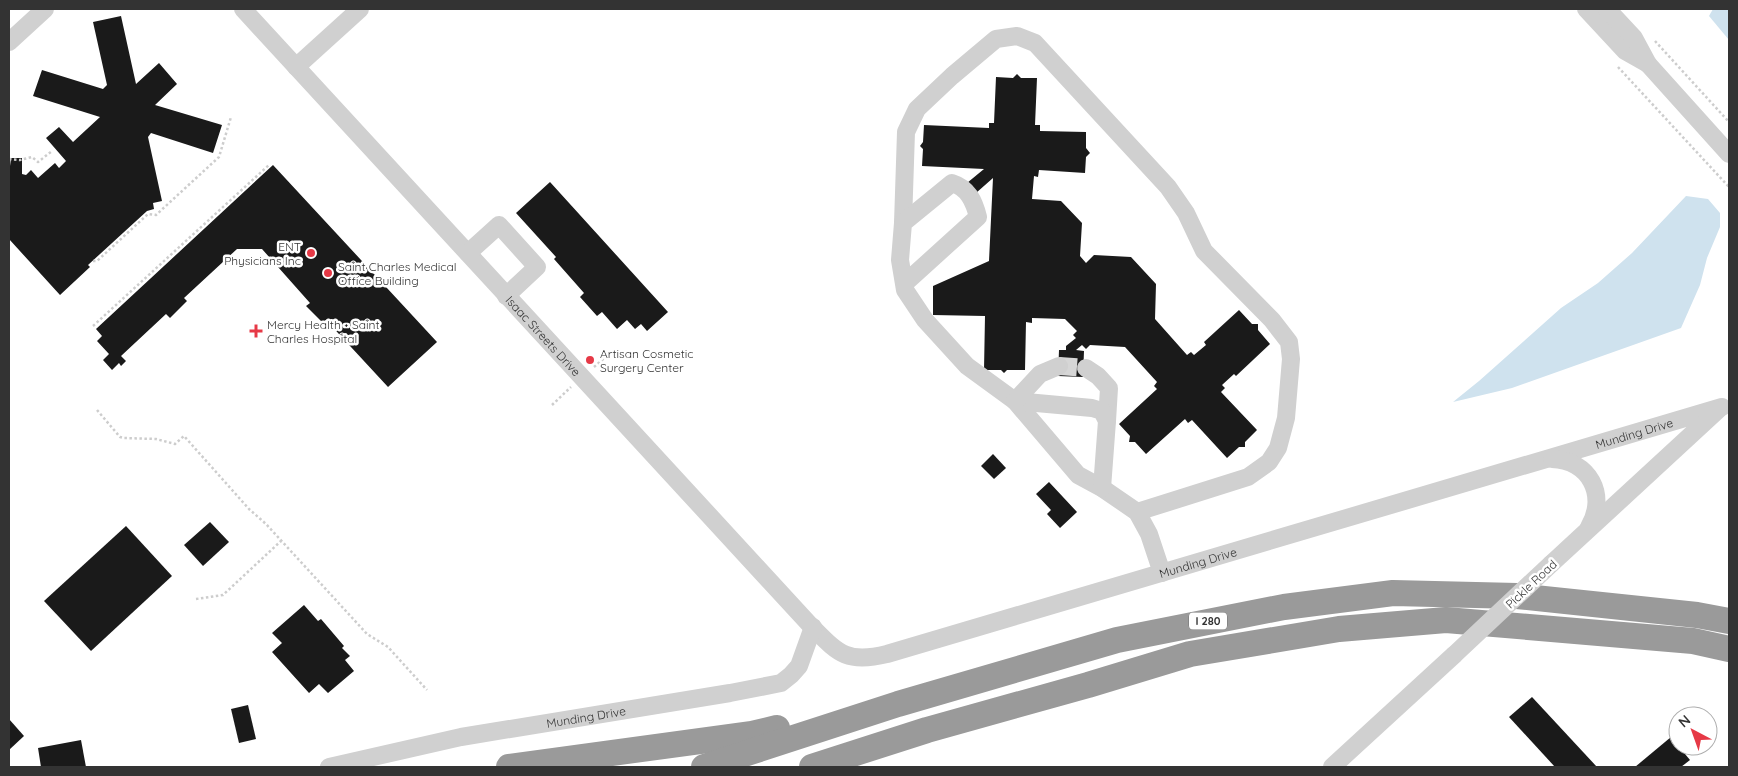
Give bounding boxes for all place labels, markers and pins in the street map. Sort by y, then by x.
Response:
place label: ENT Physicians Inc [224,239,301,268]
marker: ENT Physicians Inc [305,247,317,259]
place label: Saint Charles Medical Office Building [338,259,457,288]
marker: Saint Charles Medical Office Building [322,267,334,279]
place label: Mercy Health - Saint Charles Hospital [267,317,380,346]
marker: Mercy Health - Saint Charles Hospital [249,324,263,338]
place label: Artisan Cosmetic Surgery Center [600,346,694,375]
marker: Artisan Cosmetic Surgery Center [584,354,596,366]

